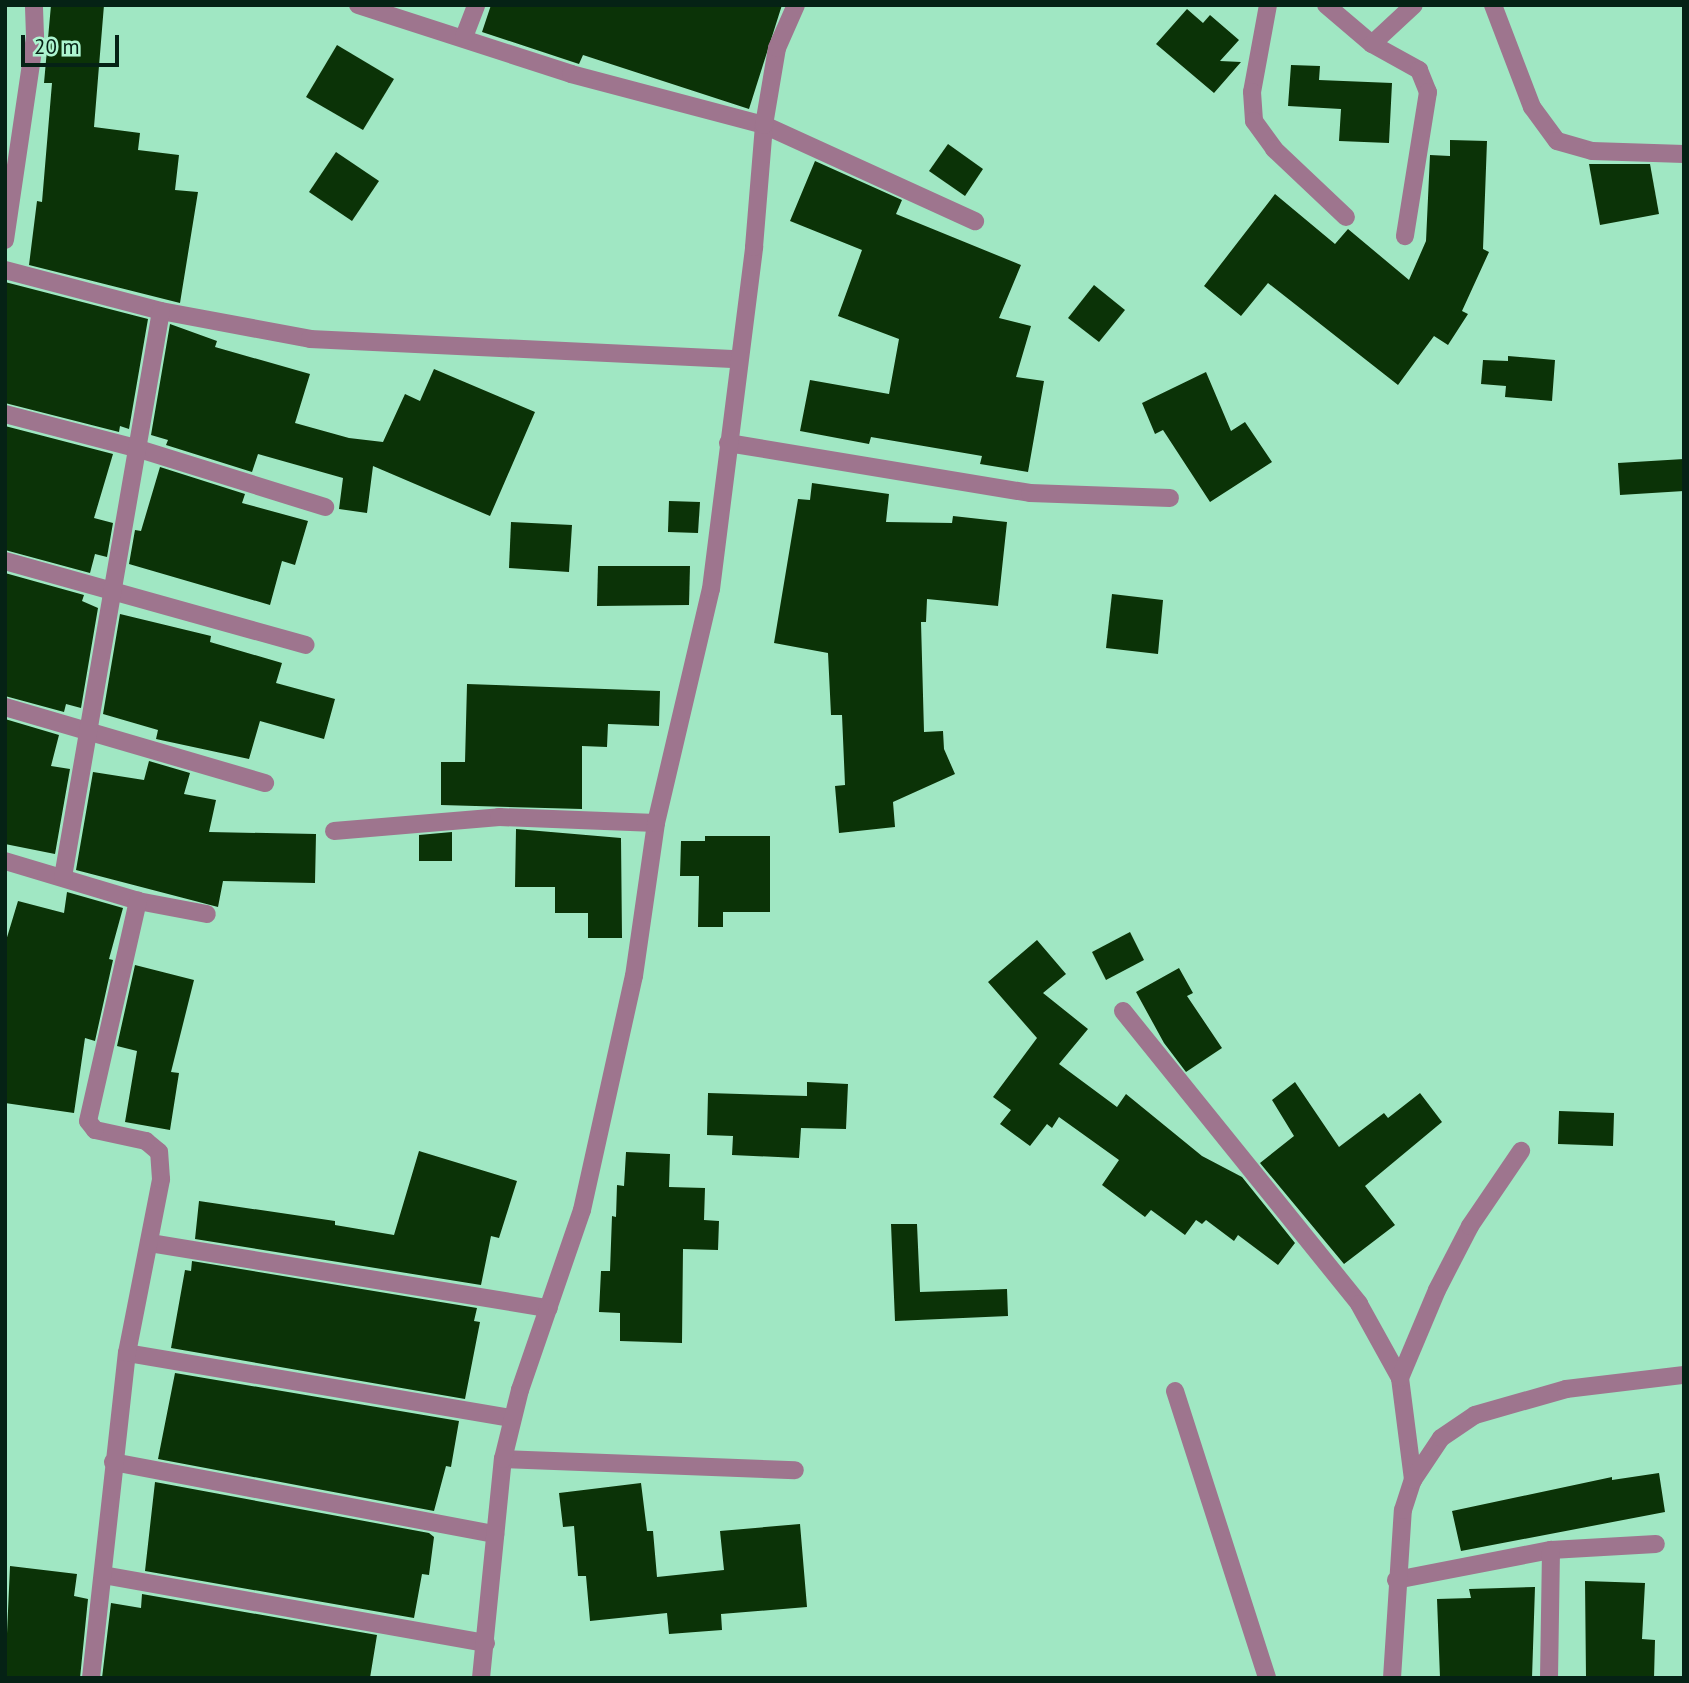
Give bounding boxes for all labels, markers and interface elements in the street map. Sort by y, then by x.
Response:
scale bar [24,21,122,65]
text: 20 m [34,33,80,60]

